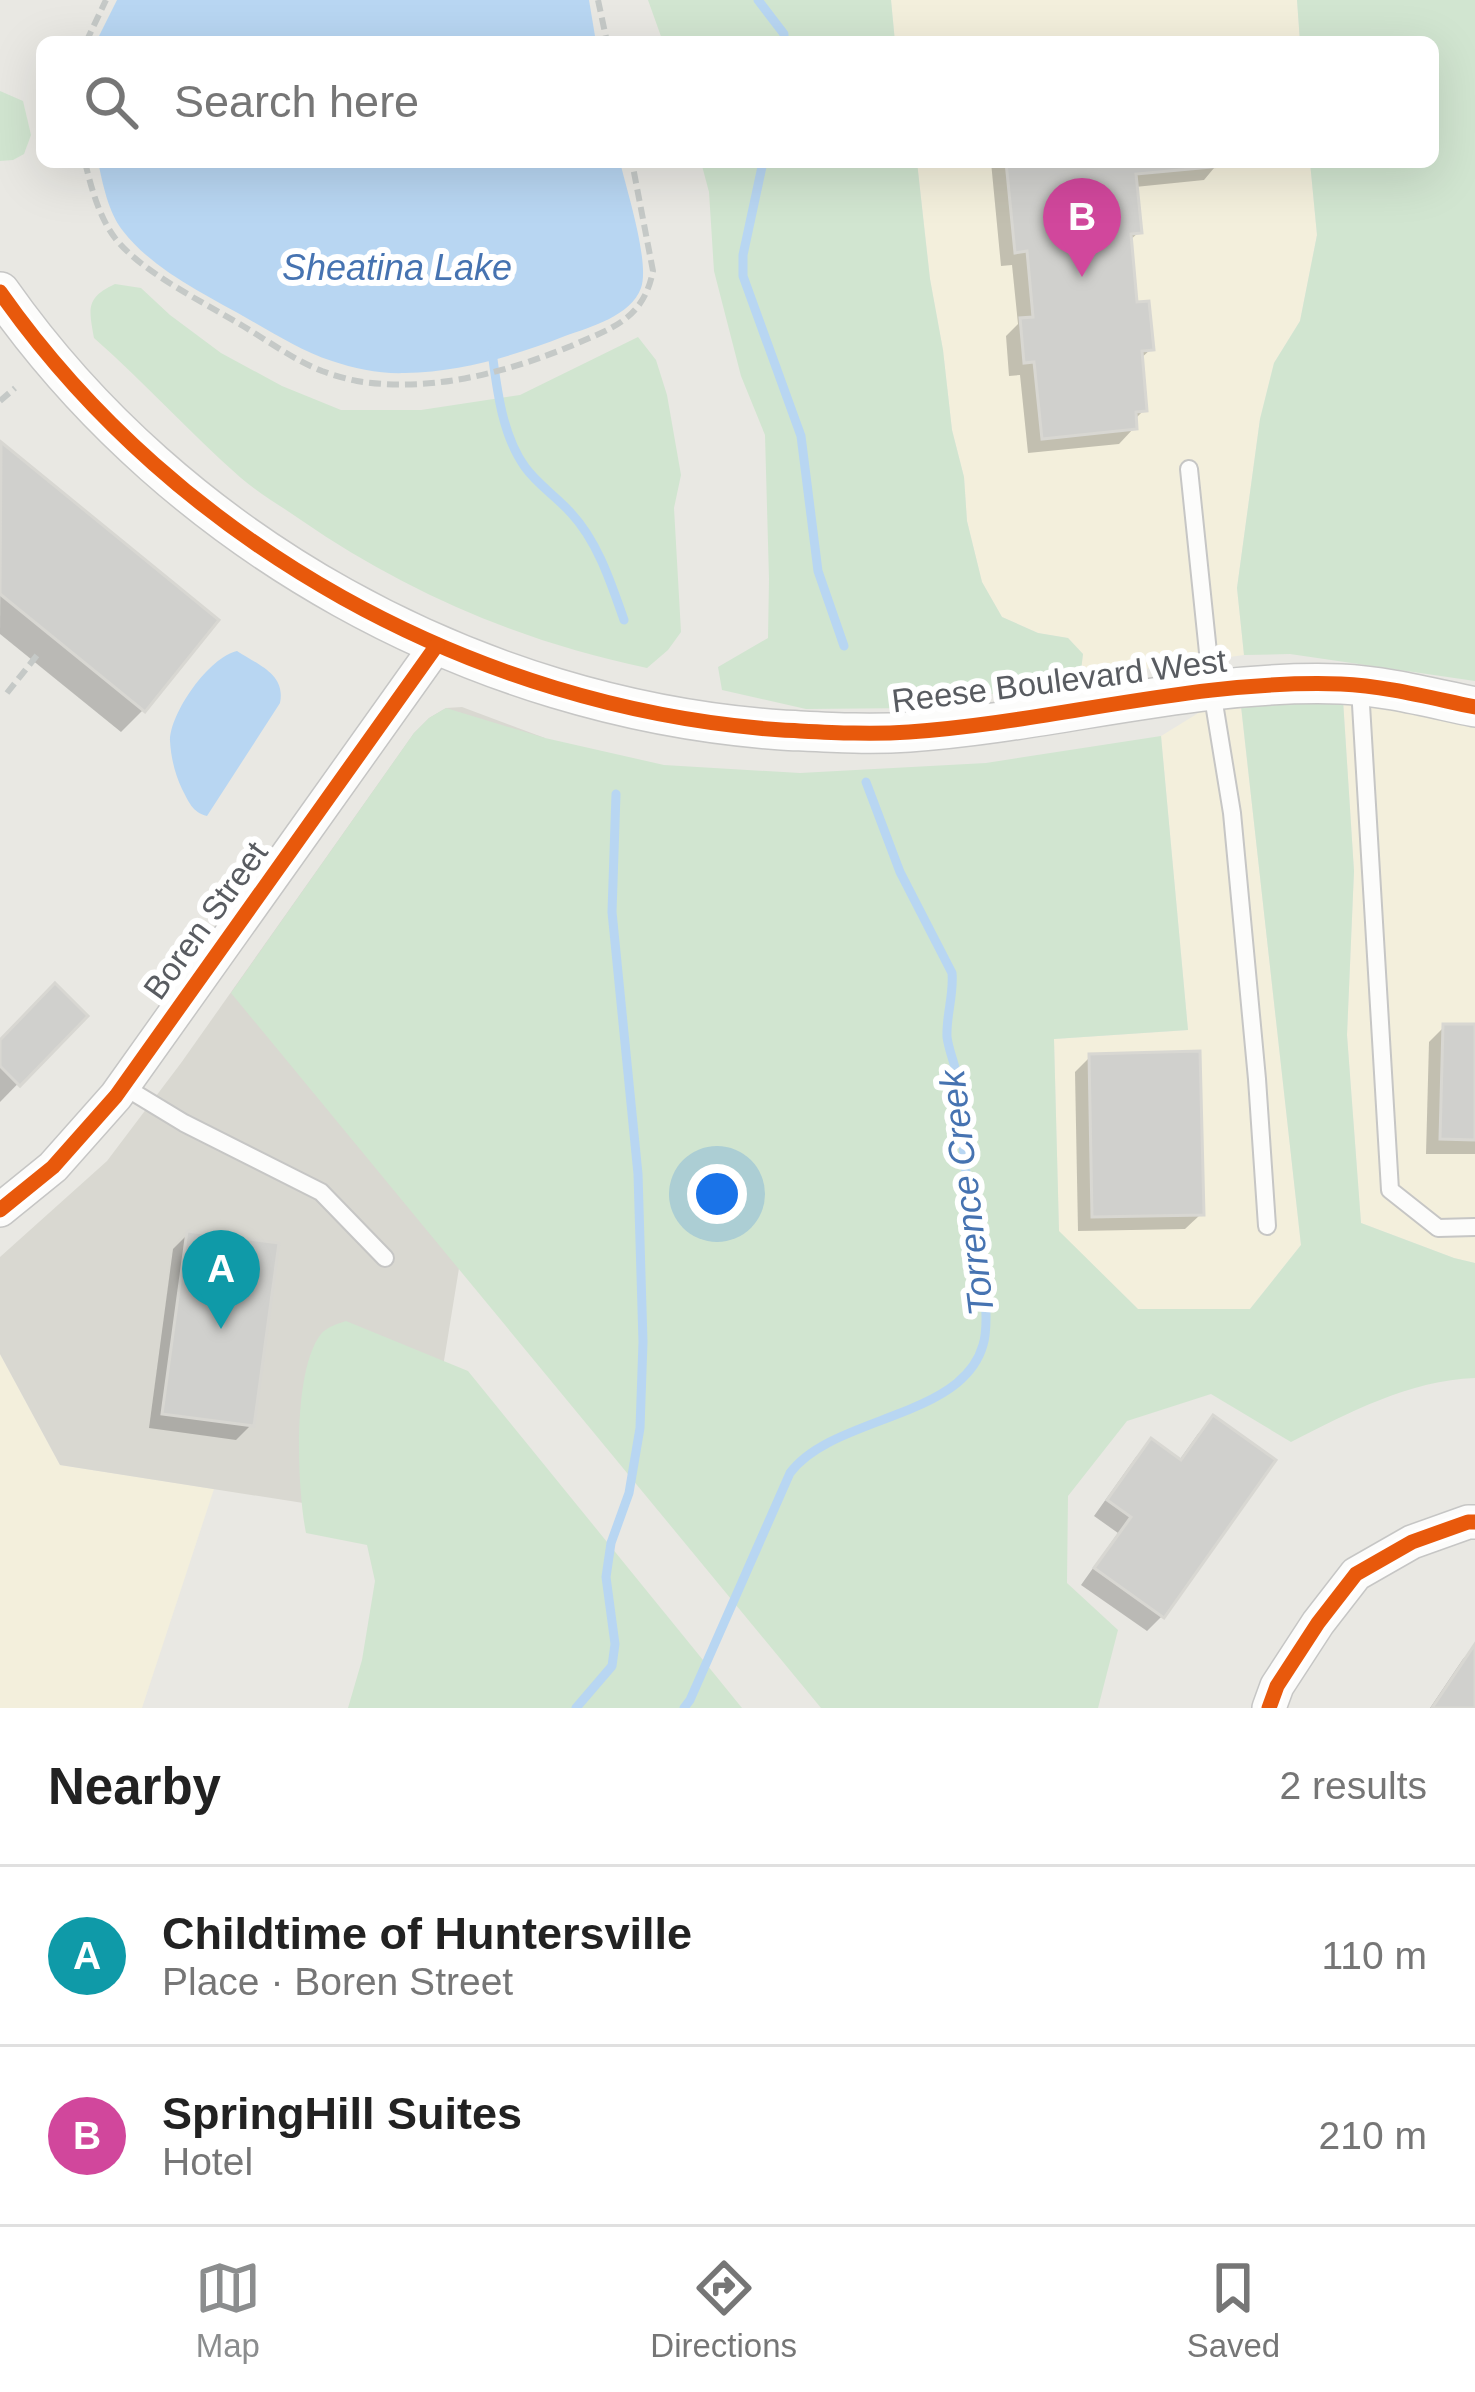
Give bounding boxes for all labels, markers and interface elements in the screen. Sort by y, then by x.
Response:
search box [36,36,1439,168]
icon: search [78,69,144,135]
text: Search here [174,76,419,127]
pin: B [1043,178,1121,277]
water label: Sheatina Lake [282,247,512,288]
street label: Reese Boulevard West [890,642,1229,719]
street label: Boren Street [136,834,275,1006]
water label: Torrence Creek [931,1066,1002,1318]
your location [687,1164,747,1224]
pin: A [182,1230,260,1329]
text: Nearby [48,1758,221,1815]
text: 2 results [1280,1764,1427,1807]
text: Childtime of Huntersville [162,1908,692,1959]
text: A [73,1934,101,1977]
text: 110 m [1322,1934,1427,1977]
text: Place · Boren Street [162,1960,513,2003]
text: SpringHill Suites [162,2088,522,2139]
text: B [73,2114,101,2157]
text: 210 m [1319,2114,1427,2157]
text: Hotel [162,2140,253,2183]
tab: Map [195,2255,261,2365]
tab: Directions [650,2255,797,2365]
tab: Saved [1187,2255,1280,2365]

